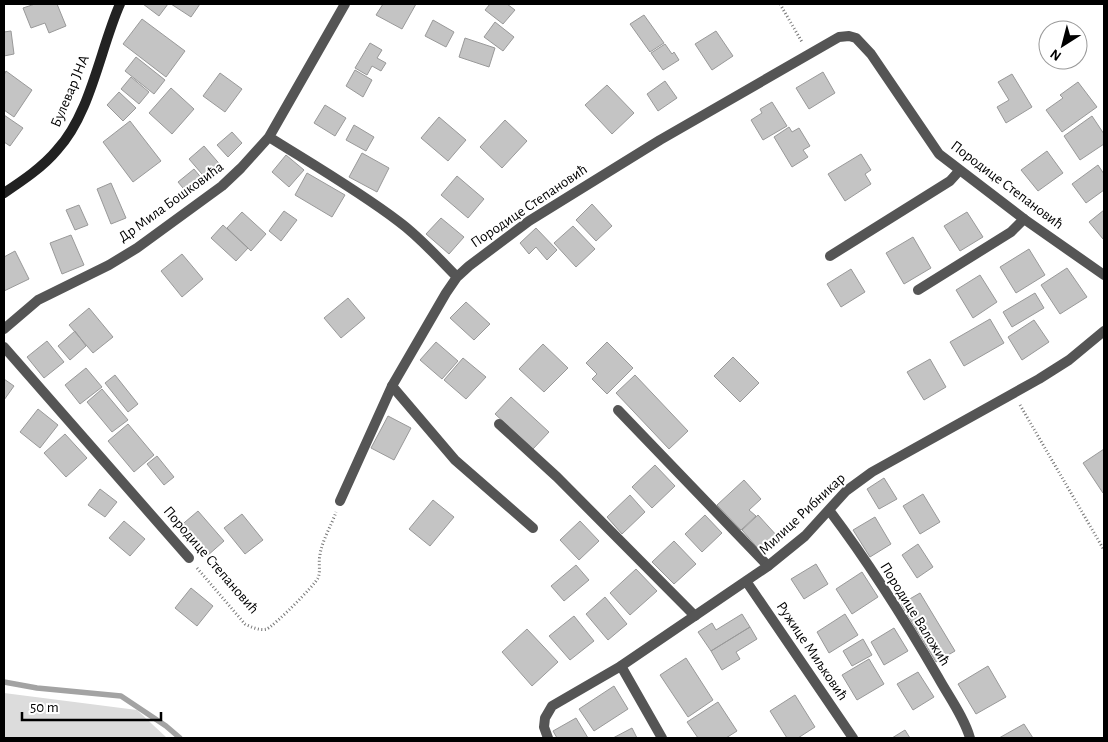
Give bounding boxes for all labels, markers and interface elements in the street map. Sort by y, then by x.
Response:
north arrow [1038,20,1088,70]
text: N [1048,46,1064,63]
street label: Булевар ЈНА [48,52,92,129]
street label: Породице Степановић [948,138,1066,232]
street label: Др Мила Бошковића [116,159,226,245]
street label: Породице Степановић [468,162,590,250]
street label: Милице Рибникар [756,470,848,558]
street label: Породице Степановић [160,503,262,617]
street label: Породице Валожић [877,560,953,668]
street label: Ружице Миљковић [774,599,850,703]
scale bar [22,690,161,722]
text: 50 m [30,700,59,715]

